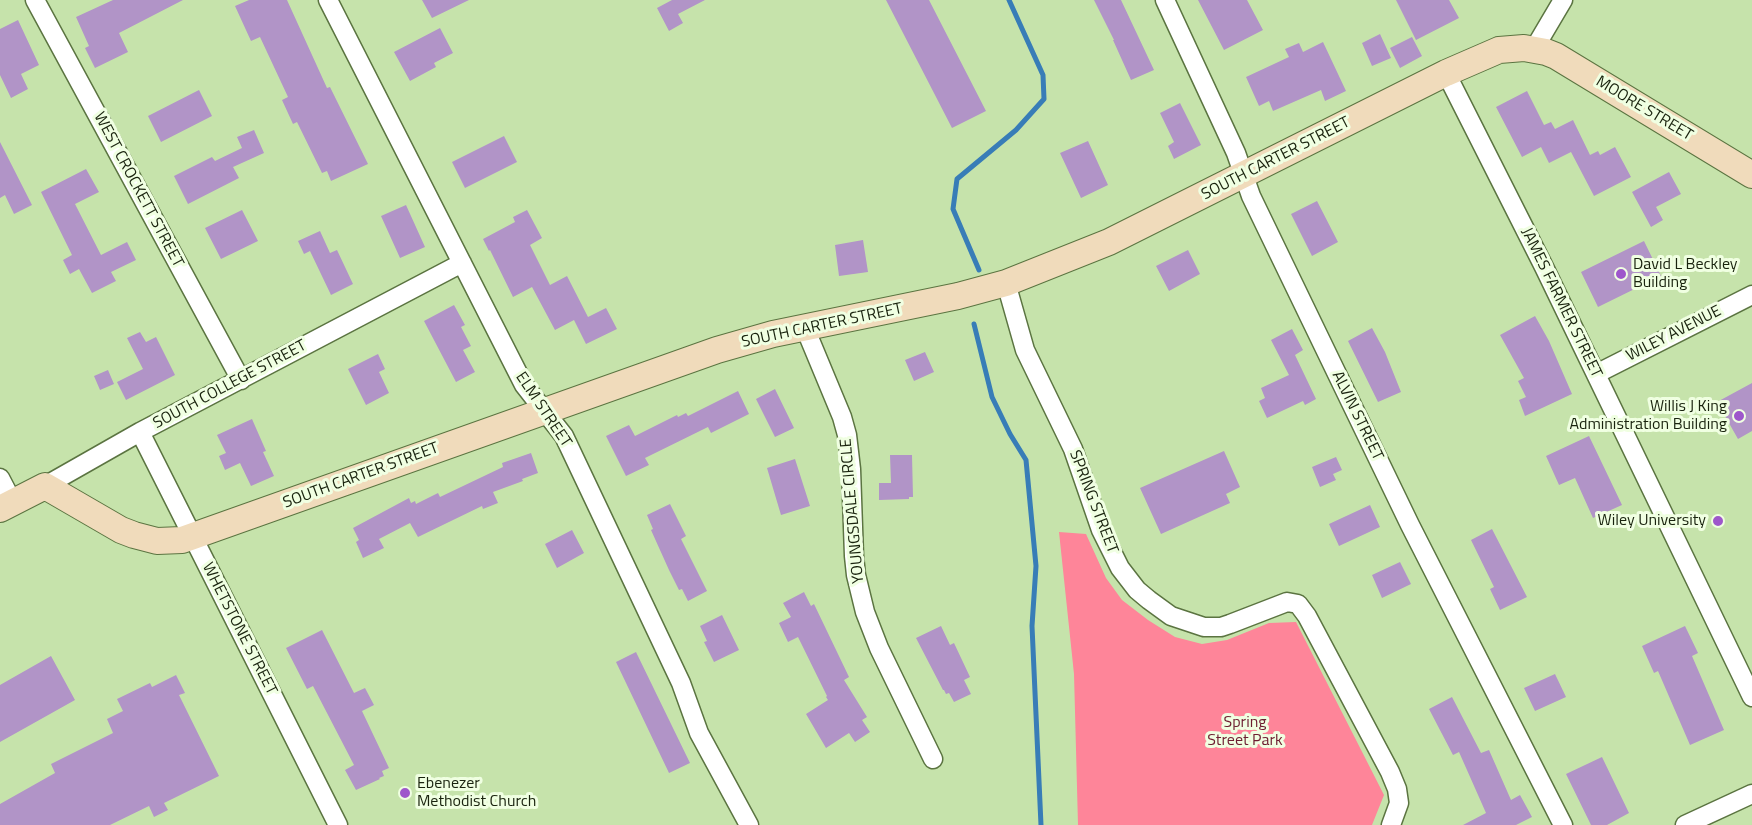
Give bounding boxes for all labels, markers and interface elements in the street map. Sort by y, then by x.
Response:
street label: MOORE STREET [1592,72,1696,146]
street label: WEST CROCKETT STREET [89,109,187,271]
street label: SOUTH CARTER STREET [1199,113,1353,205]
street label: JAMES FARMER STREET [1516,225,1606,381]
place label: David L Beckley Building [1633,255,1738,293]
marker: David L Beckley Building [1614,267,1628,281]
street label: SOUTH CARTER STREET [740,300,904,352]
street label: WILEY AVENUE [1623,302,1725,366]
street label: SOUTH COLLEGE STREET [150,336,310,434]
street label: ALVIN STREET [1327,368,1387,464]
street label: ELM STREET [511,369,575,451]
place label: Willis J King Administration Building [1569,397,1727,435]
marker: Willis J King Administration Building [1732,409,1746,423]
street label: YOUNGSDALE CIRCLE [837,438,869,584]
street label: SOUTH CARTER STREET [281,439,441,513]
street label: SPRING STREET [1064,448,1122,556]
place label: Wiley University [1598,511,1706,531]
marker: Wiley University [1711,514,1725,528]
street label: WHETSTONE STREET [197,560,281,698]
park label: Spring Street Park [1207,713,1283,751]
place label: Ebenezer Methodist Church [417,774,536,812]
marker: Ebenezer Methodist Church [398,786,412,800]

